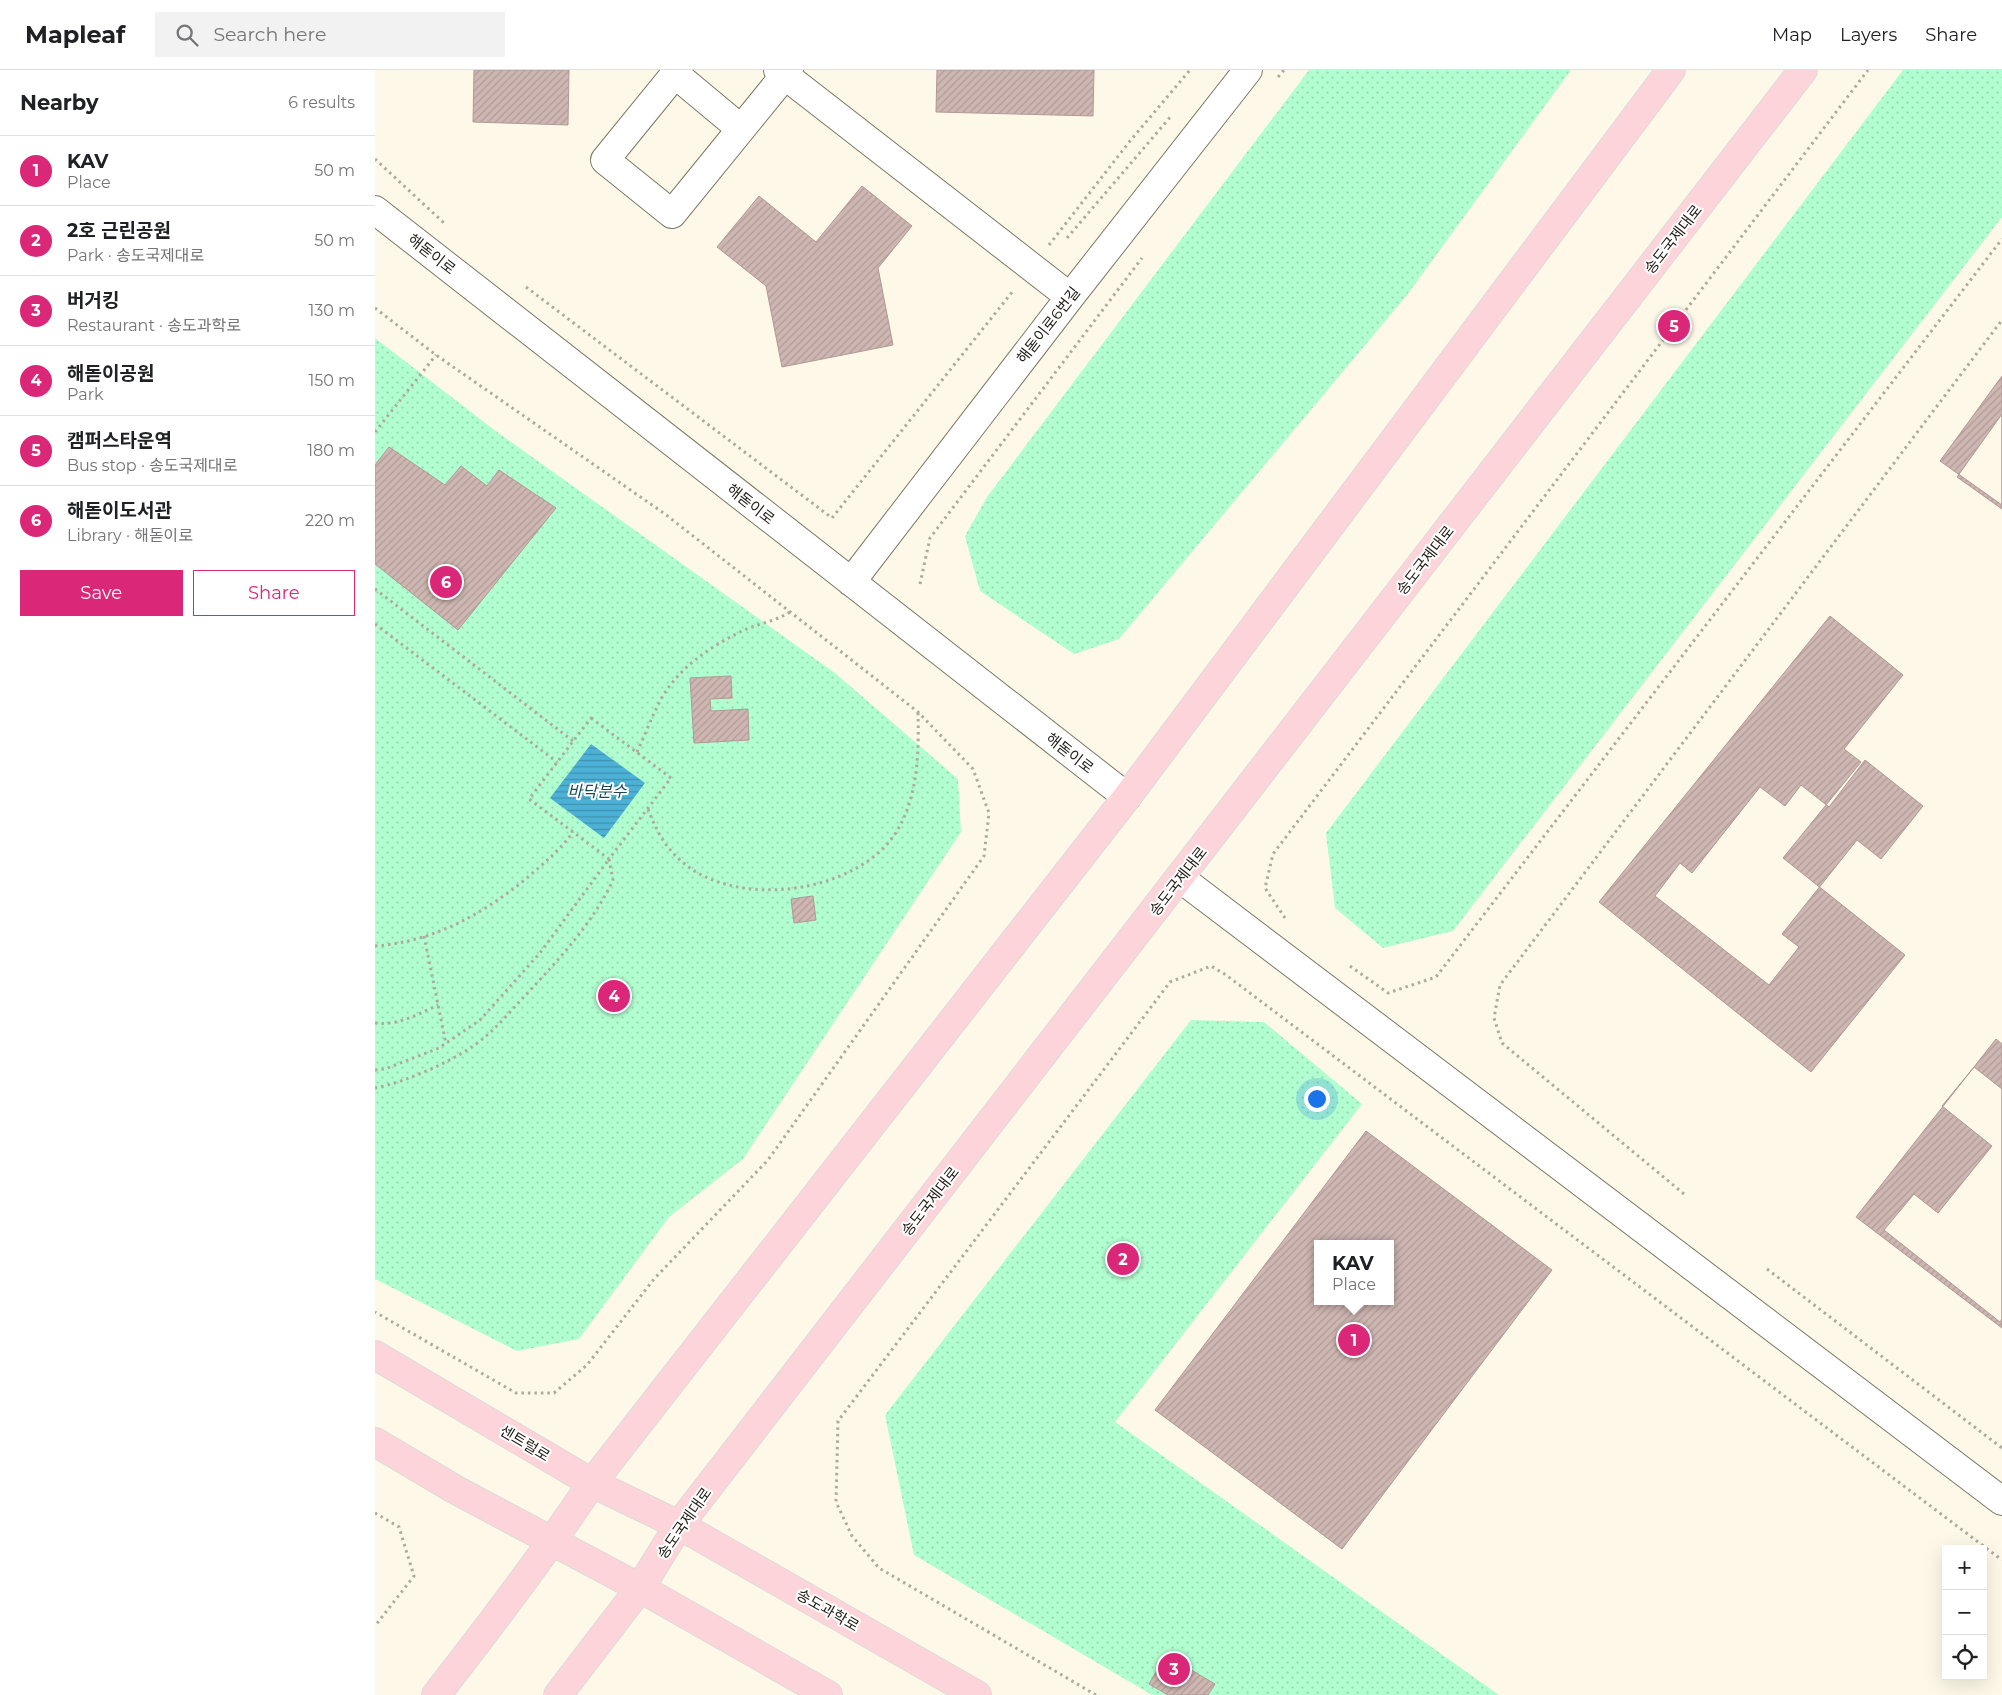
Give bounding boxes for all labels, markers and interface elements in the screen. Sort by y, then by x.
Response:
search box [155,12,505,57]
text: Mapleaf [25,20,125,49]
icon: search [173,21,201,49]
text: Search here [213,23,326,46]
text: Map [1772,24,1812,46]
text: Layers [1840,24,1897,46]
text: Share [1925,24,1977,46]
text: Nearby [20,90,99,115]
text: 6 results [288,93,355,112]
text: KAV [67,150,108,173]
text: 1 [33,161,39,180]
text: 50 m [314,161,355,180]
text: Place [67,173,111,192]
street label: 송도국제대로 [1640,201,1706,277]
text: 2호 근린공원 [67,219,171,242]
street label: 해돋이로 [404,230,460,278]
text: 2 [31,231,41,250]
text: 50 m [314,231,355,250]
text: Park · 송도국제대로 [67,246,204,265]
street label: 해돋이로6번길 [1012,283,1084,367]
text: 버거킹 [67,289,119,312]
text: 3 [31,301,41,320]
text: 130 m [308,301,355,320]
pin: 5 [1658,307,1690,345]
text: Restaurant · 송도과학로 [67,316,241,335]
text: 해돋이공원 [67,362,154,385]
text: 4 [30,371,42,390]
text: 150 m [308,371,355,390]
text: Park [67,385,104,404]
text: 캠퍼스타운역 [67,429,172,452]
text: 5 [31,441,41,460]
text: 180 m [307,441,355,460]
text: Bus stop · 송도국제대로 [67,456,237,475]
street label: 해돋이로 [723,480,779,528]
text: 해돋이도서관 [67,499,172,522]
text: 6 [31,511,41,530]
text: 220 m [305,511,355,530]
street label: 송도국제대로 [1392,522,1458,598]
text: Library · 해돋이로 [67,526,193,545]
pin: 6 [430,563,462,601]
button: Save [20,570,183,616]
button: Share [193,570,355,616]
street label: 해돋이로 [1042,729,1098,777]
water label: 바닥분수 [568,782,628,801]
street label: 송도국제대로 [1145,843,1211,919]
pin: 4 [598,977,630,1015]
your location [1304,1086,1330,1112]
street label: 송도국제대로 [897,1163,963,1239]
pin: 2 [1107,1240,1139,1278]
popup [1314,1240,1394,1305]
text: KAV [1332,1252,1374,1275]
text: Place [1332,1275,1376,1294]
pin: 1 [1338,1321,1370,1359]
street label: 센트럴로 [496,1421,554,1465]
street label: 송도국제대로 [652,1484,716,1562]
map controls [1942,1545,1987,1680]
button: + [1942,1545,1987,1590]
street label: 송도과학로 [793,1585,863,1635]
button: − [1942,1590,1987,1635]
button: locate [1942,1635,1987,1680]
pin: 3 [1158,1650,1190,1688]

